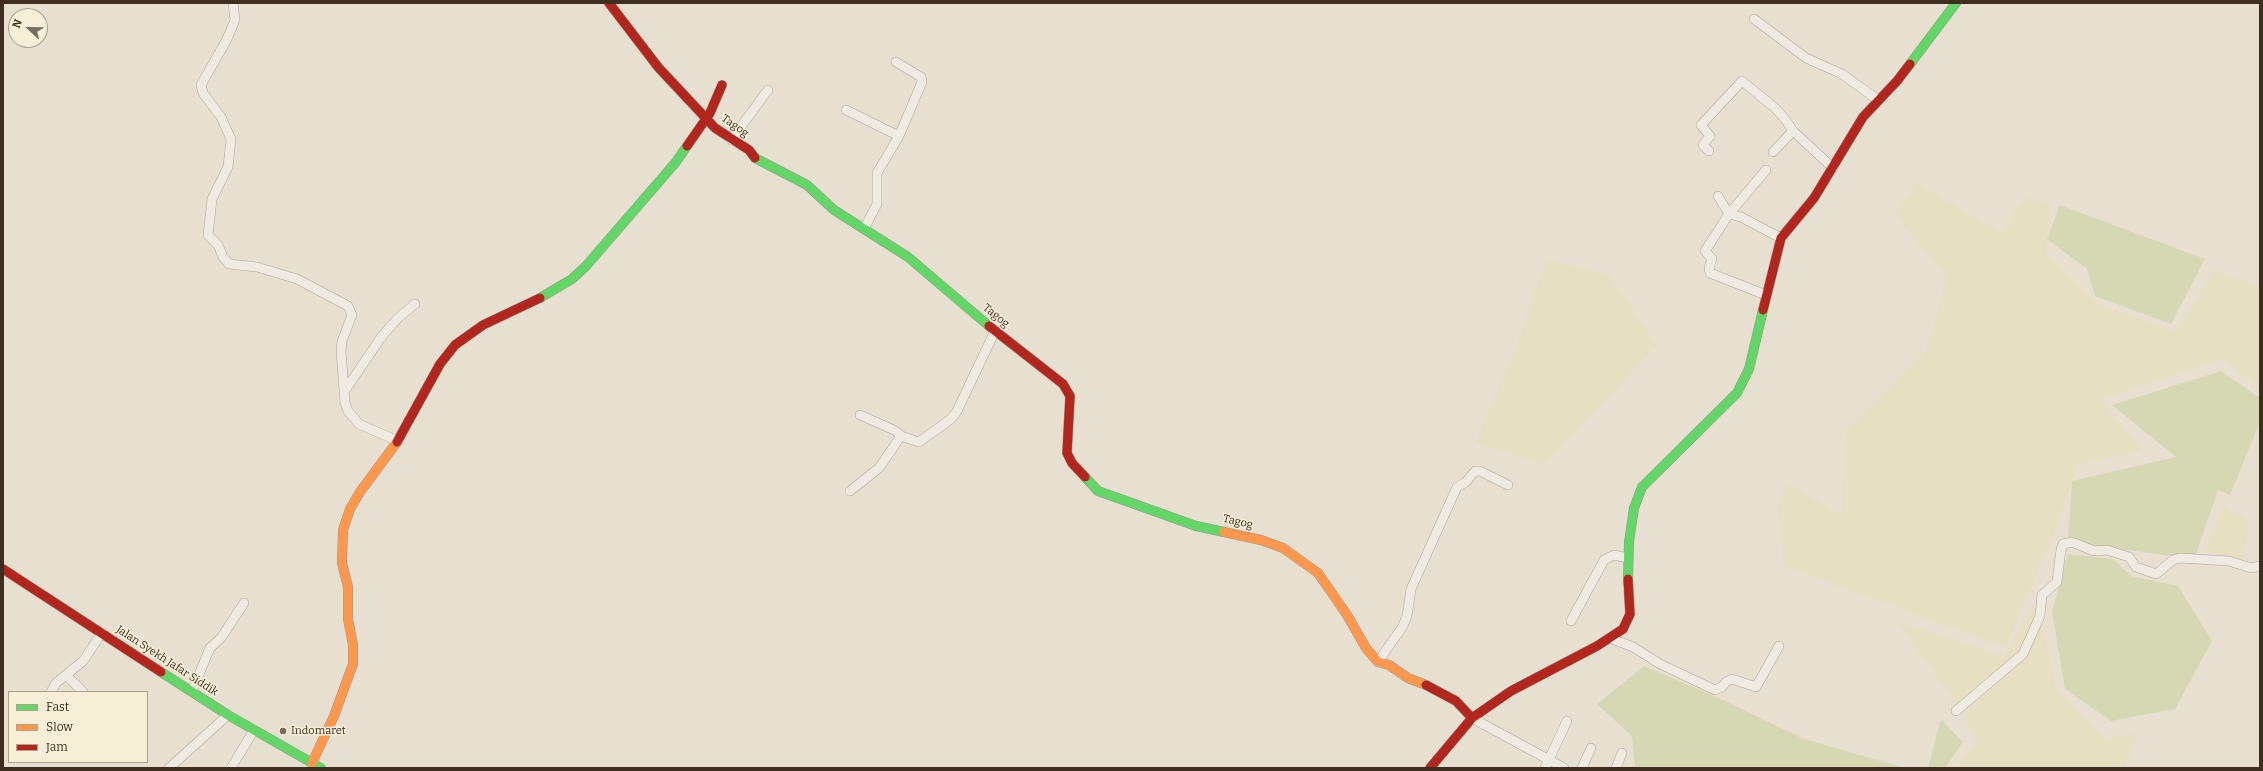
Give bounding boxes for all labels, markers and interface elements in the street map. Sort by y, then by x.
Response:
north arrow [8,8,48,48]
text: N [10,17,25,30]
street label: Tagog [719,112,751,140]
street label: Tagog [980,301,1012,331]
street label: Tagog [1222,512,1254,532]
street label: Jalan Syekh Jafar Siddik [114,623,220,699]
legend [8,691,148,763]
text: Fast [46,700,69,714]
text: Slow [46,720,73,734]
place label: Indomaret [291,724,346,738]
marker: Indomaret [278,726,288,736]
text: Jam [46,740,68,754]

